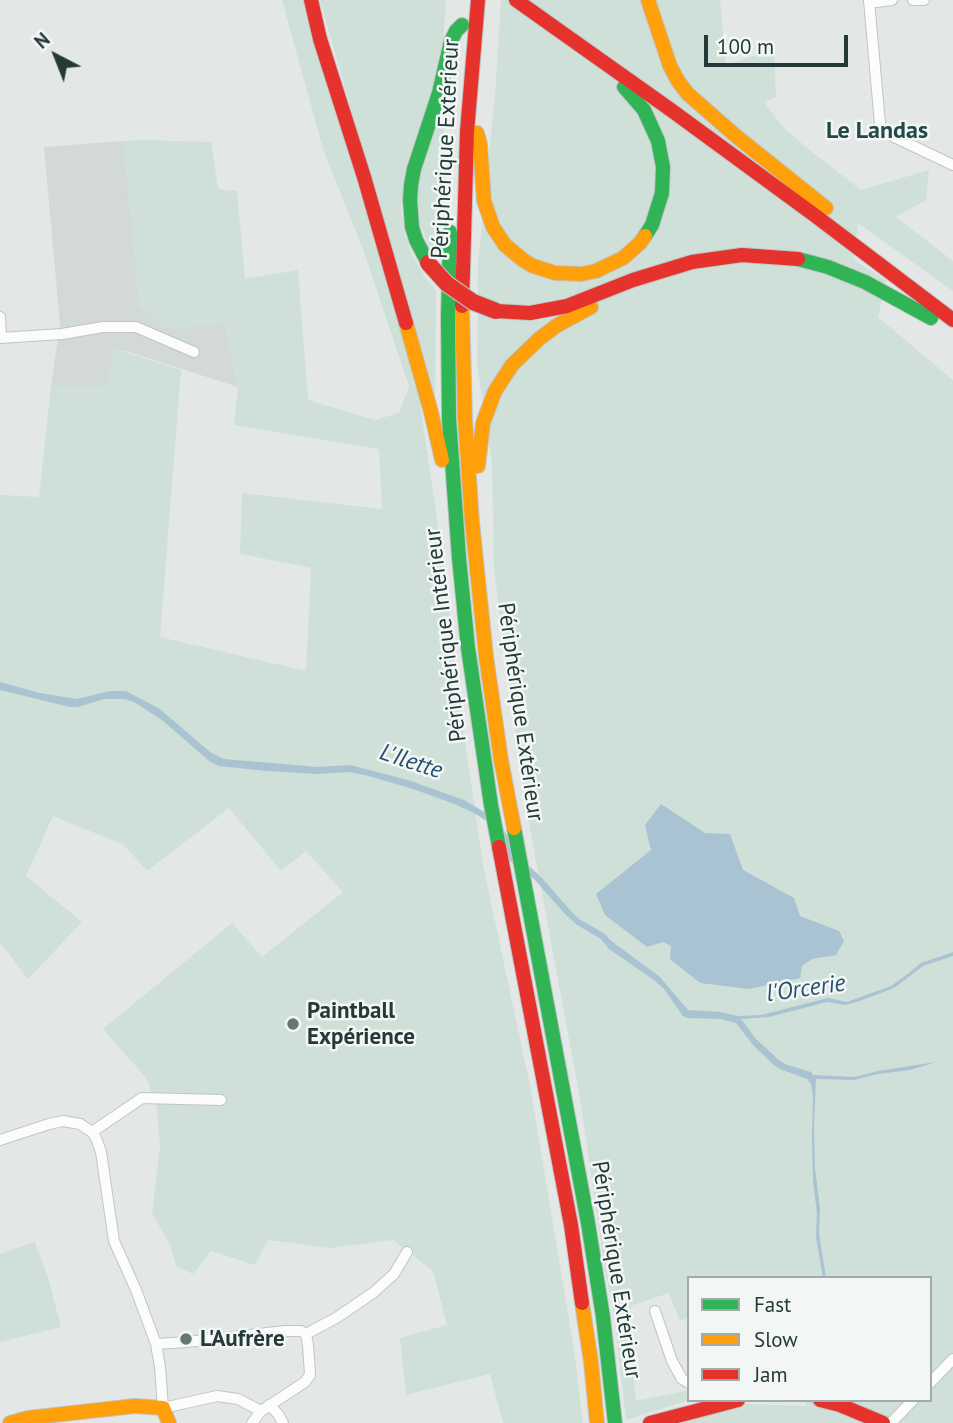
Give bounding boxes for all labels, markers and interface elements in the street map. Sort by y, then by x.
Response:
north arrow [21,21,91,91]
scale bar [708,21,852,65]
text: N [29,27,55,53]
text: 100 m [717,33,774,60]
street label: Périphérique Extérieur [426,38,466,260]
district label: Le Landas [826,117,928,145]
street label: Périphérique Intérieur [419,526,473,744]
street label: Périphérique Extérieur [491,601,549,823]
water label: L'Ilette [376,738,446,786]
water label: l'Orcerie [765,969,847,1009]
place label: Paintball Expérience [307,997,415,1051]
marker: Paintball Expérience [285,1016,301,1032]
street label: Périphérique Extérieur [585,1159,647,1381]
legend [687,1276,932,1402]
text: Fast [754,1291,791,1318]
place label: L'Aufrère [200,1325,285,1353]
text: Slow [754,1326,798,1353]
marker: L'Aufrère [178,1331,194,1347]
text: Jam [754,1361,788,1388]

